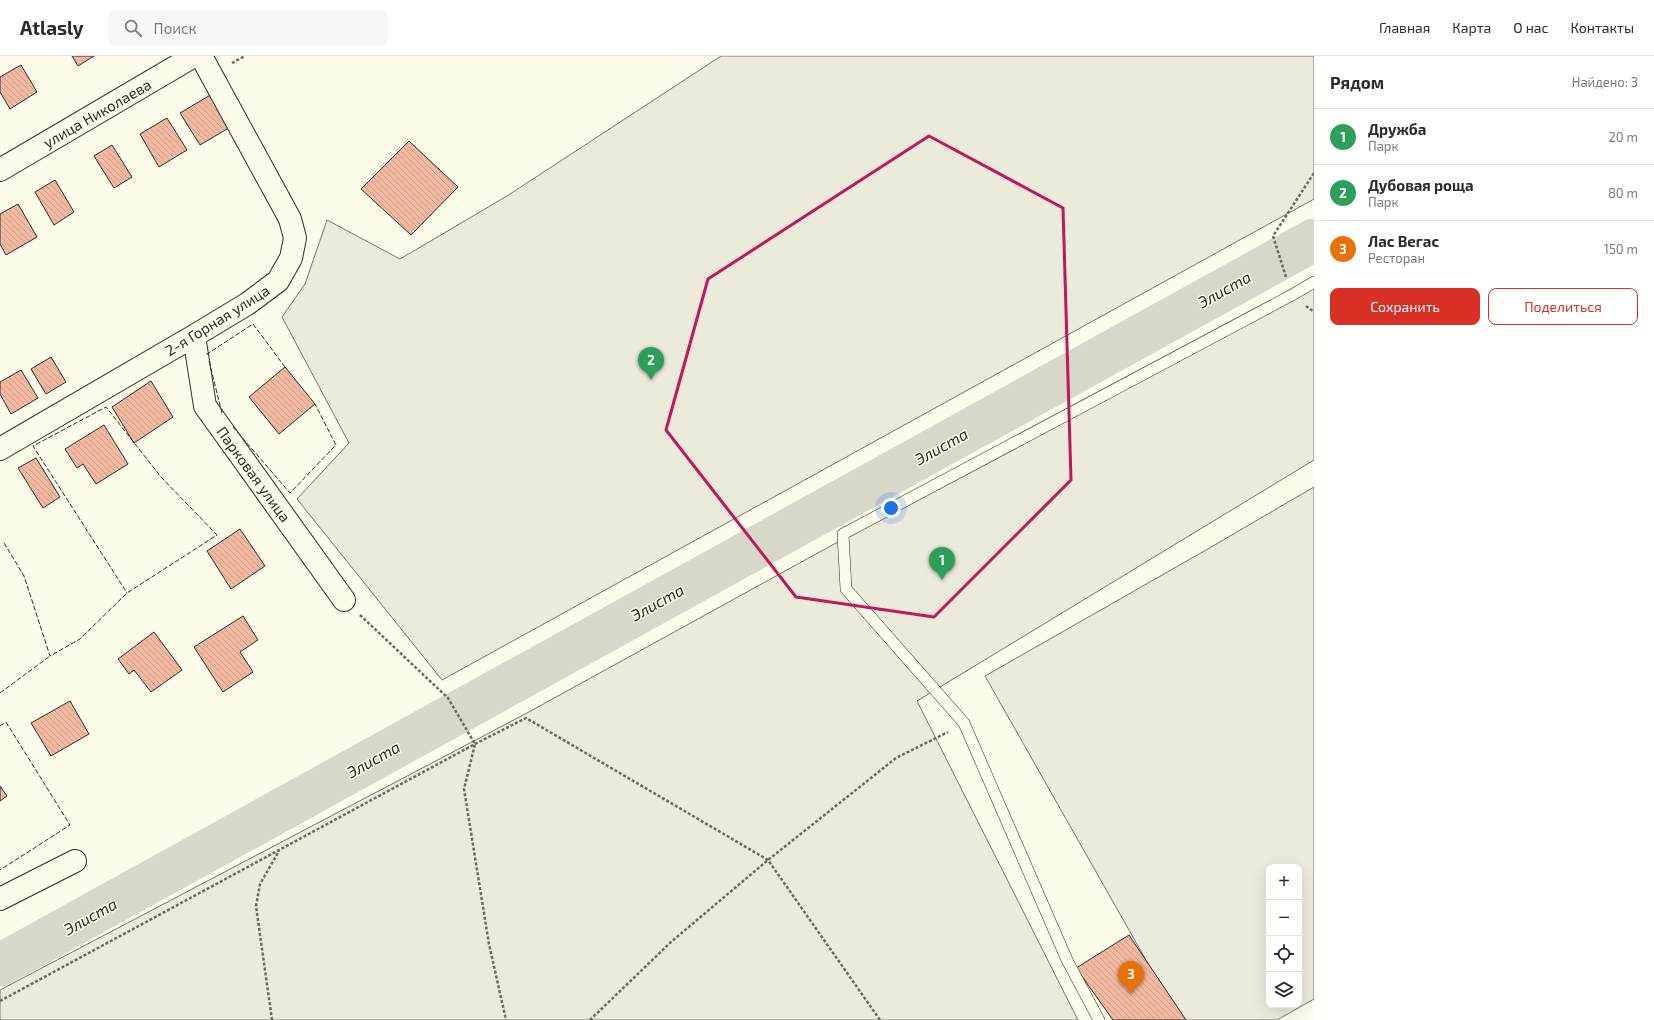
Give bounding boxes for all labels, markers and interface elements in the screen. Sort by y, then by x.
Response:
search box [108,10,388,46]
text: Atlasly [20,16,84,39]
icon: search [122,17,144,39]
text: Поиск [154,19,196,37]
text: Главная [1379,19,1430,36]
text: Карта [1452,19,1491,36]
text: О нас [1513,19,1549,36]
text: Контакты [1571,19,1634,36]
text: Рядом [1330,72,1384,92]
text: Найдено: 3 [1572,74,1638,90]
street label: улица Николаева [40,75,155,152]
text: Дружба [1368,120,1426,138]
text: 1 [1340,129,1346,145]
text: 20 m [1609,129,1638,145]
text: Парк [1368,138,1398,154]
text: Дубовая роща [1368,176,1474,194]
text: 2 [1339,185,1347,201]
text: 80 m [1608,185,1638,201]
text: Парк [1368,194,1398,210]
text: Лас Вегас [1368,232,1439,250]
text: 3 [1339,241,1347,257]
text: 150 m [1604,241,1638,257]
text: Ресторан [1368,250,1425,266]
water label: Элиста [1194,267,1254,311]
street label: 2-я Горная улица [161,281,273,360]
button: Сохранить [1330,288,1480,325]
button: Поделиться [1488,288,1638,325]
pin: 2 [638,347,664,380]
street label: Парковая улица [213,423,295,526]
water label: Элиста [911,424,971,468]
your location [881,498,901,518]
pin: 1 [929,547,955,580]
water label: Элиста [627,580,687,624]
water label: Элиста [343,737,403,781]
map controls [1266,864,1302,1008]
button: + [1266,864,1302,900]
water label: Элиста [60,894,120,938]
button: − [1266,900,1302,936]
button: locate [1266,936,1302,972]
pin: 3 [1118,961,1144,994]
button: layers [1266,972,1302,1008]

